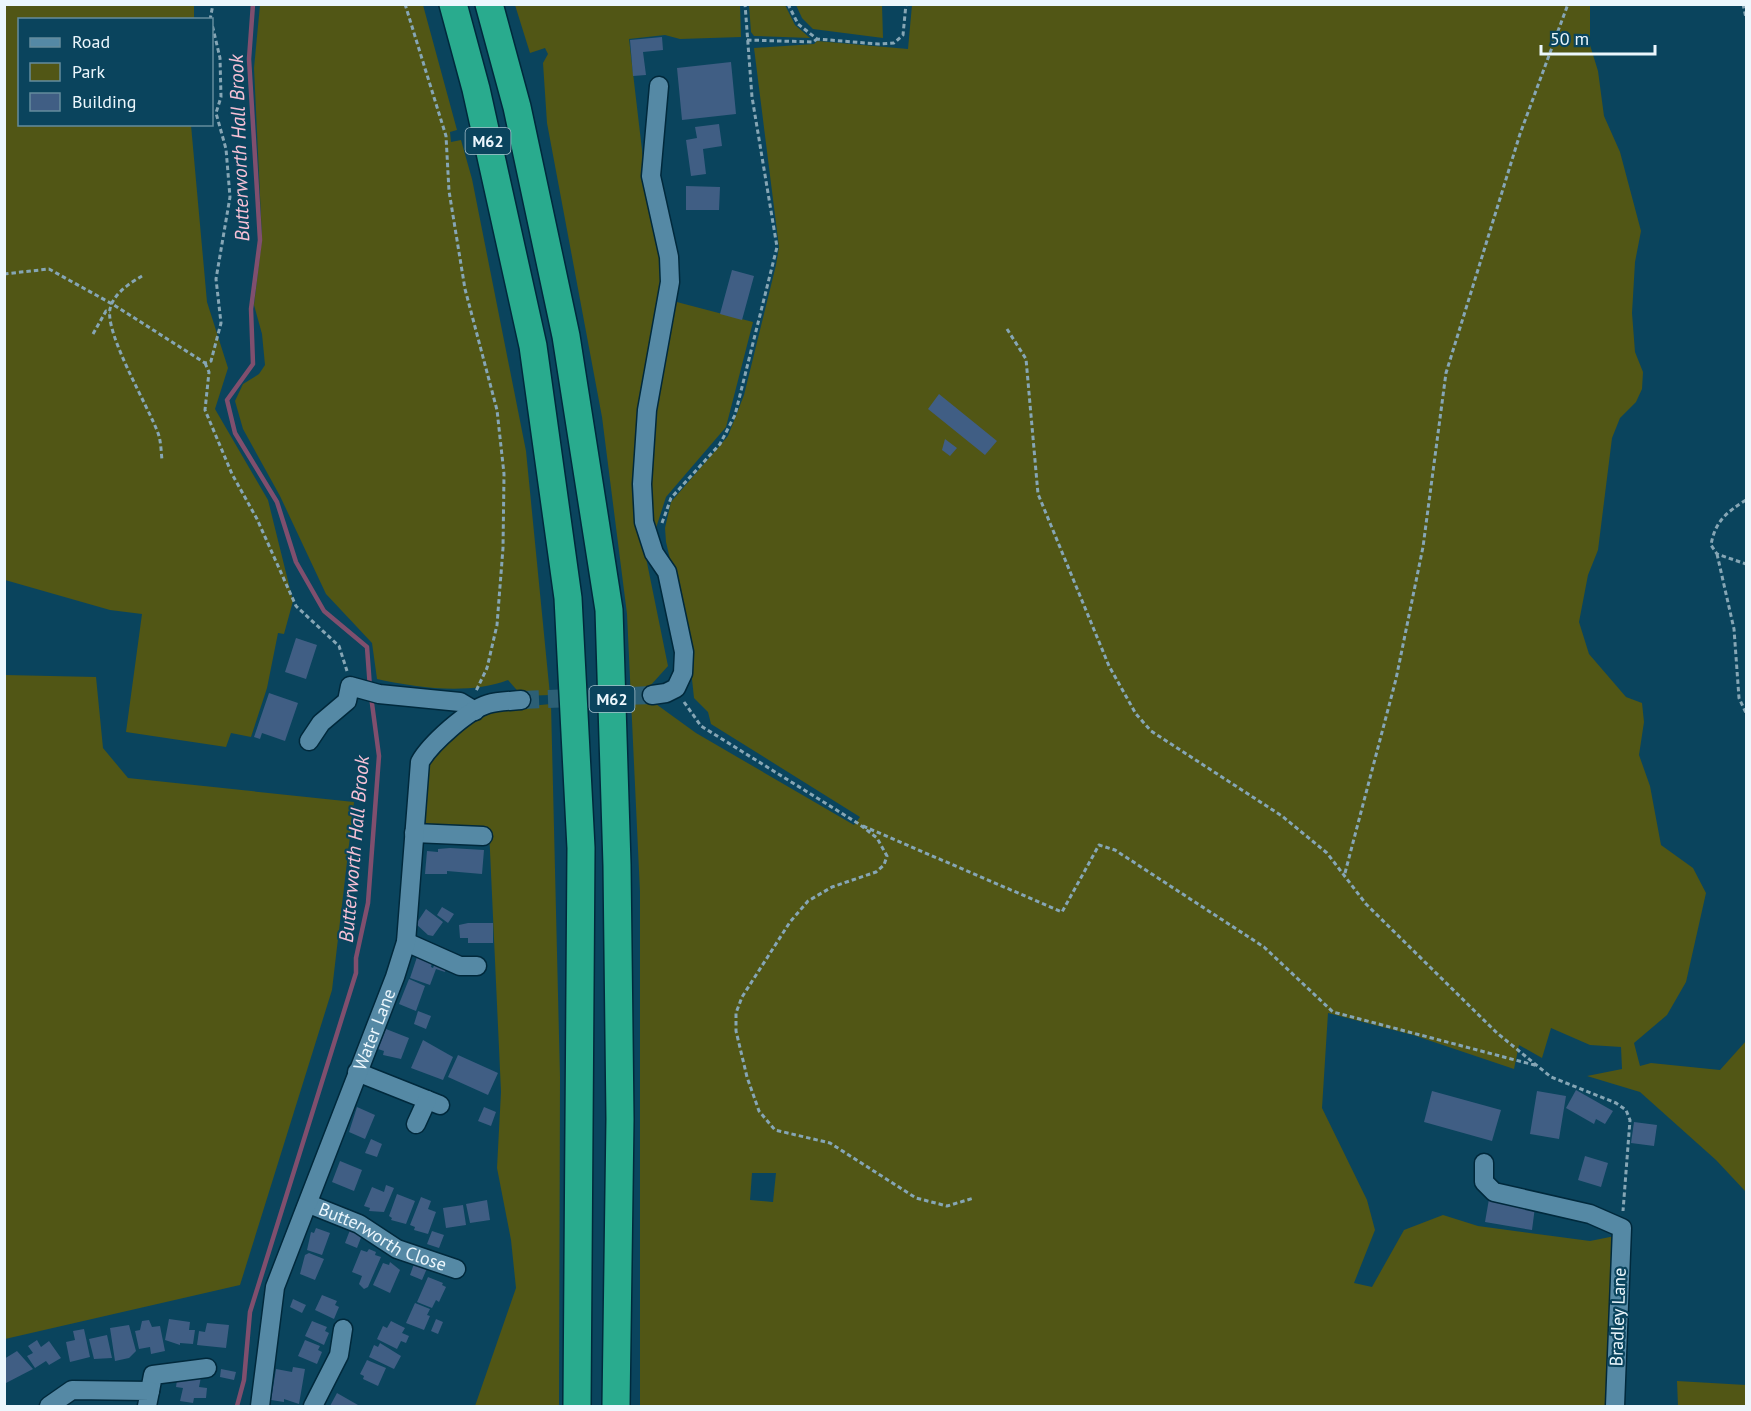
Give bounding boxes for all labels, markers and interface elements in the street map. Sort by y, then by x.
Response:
legend [18,18,213,126]
scale bar [1541,18,1655,56]
text: 50 m [1550,27,1589,50]
text: Road [72,30,110,53]
water label: Butterworth Hall Brook [223,53,255,242]
text: Park [72,60,105,83]
text: Building [72,90,136,113]
road number: M62 [466,128,510,154]
road number: M62 [590,686,634,712]
water label: Butterworth Hall Brook [333,754,375,943]
street label: Water Lane [348,985,400,1074]
street label: Butterworth Close [315,1197,450,1276]
street label: Bradley Lane [1604,1267,1631,1367]

